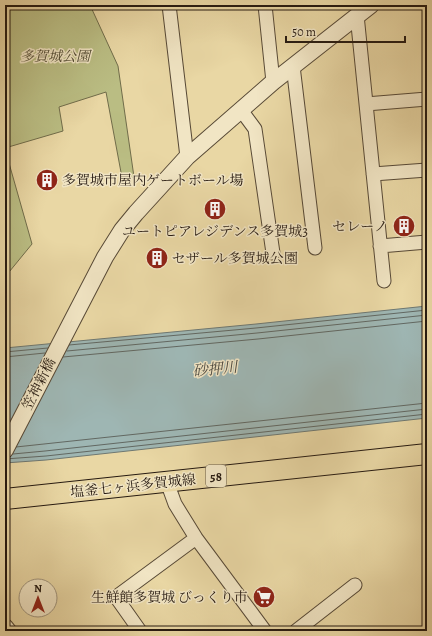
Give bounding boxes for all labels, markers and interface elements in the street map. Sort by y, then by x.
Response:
scale bar [286,18,405,44]
text: 50 m [292,24,316,40]
park label: 多賀城公園 [20,47,92,66]
building icon: 多賀城市屋内ゲートボール場 [34,167,60,193]
place label: 多賀城市屋内ゲートボール場 [62,171,244,190]
building icon: ユートピアレジデンス多賀城3 [202,196,228,222]
building icon: セレーノ [391,213,417,239]
place label: セレーノ [332,217,388,236]
place label: ユートピアレジデンス多賀城3 [122,222,308,241]
building icon: セザール多賀城公園 [144,245,170,271]
place label: セザール多賀城公園 [172,249,298,268]
street label: 笠神新橋 [18,355,60,413]
water label: 砂押川 [192,356,240,381]
road number: 58 [206,465,226,487]
street label: 塩釜七ヶ浜多賀城線 [69,470,197,502]
north arrow [18,578,58,618]
text: N [34,581,42,596]
supermarket icon: 生鮮館多賀城 びっくり市 [251,584,277,610]
place label: 生鮮館多賀城 びっくり市 [91,588,248,607]

